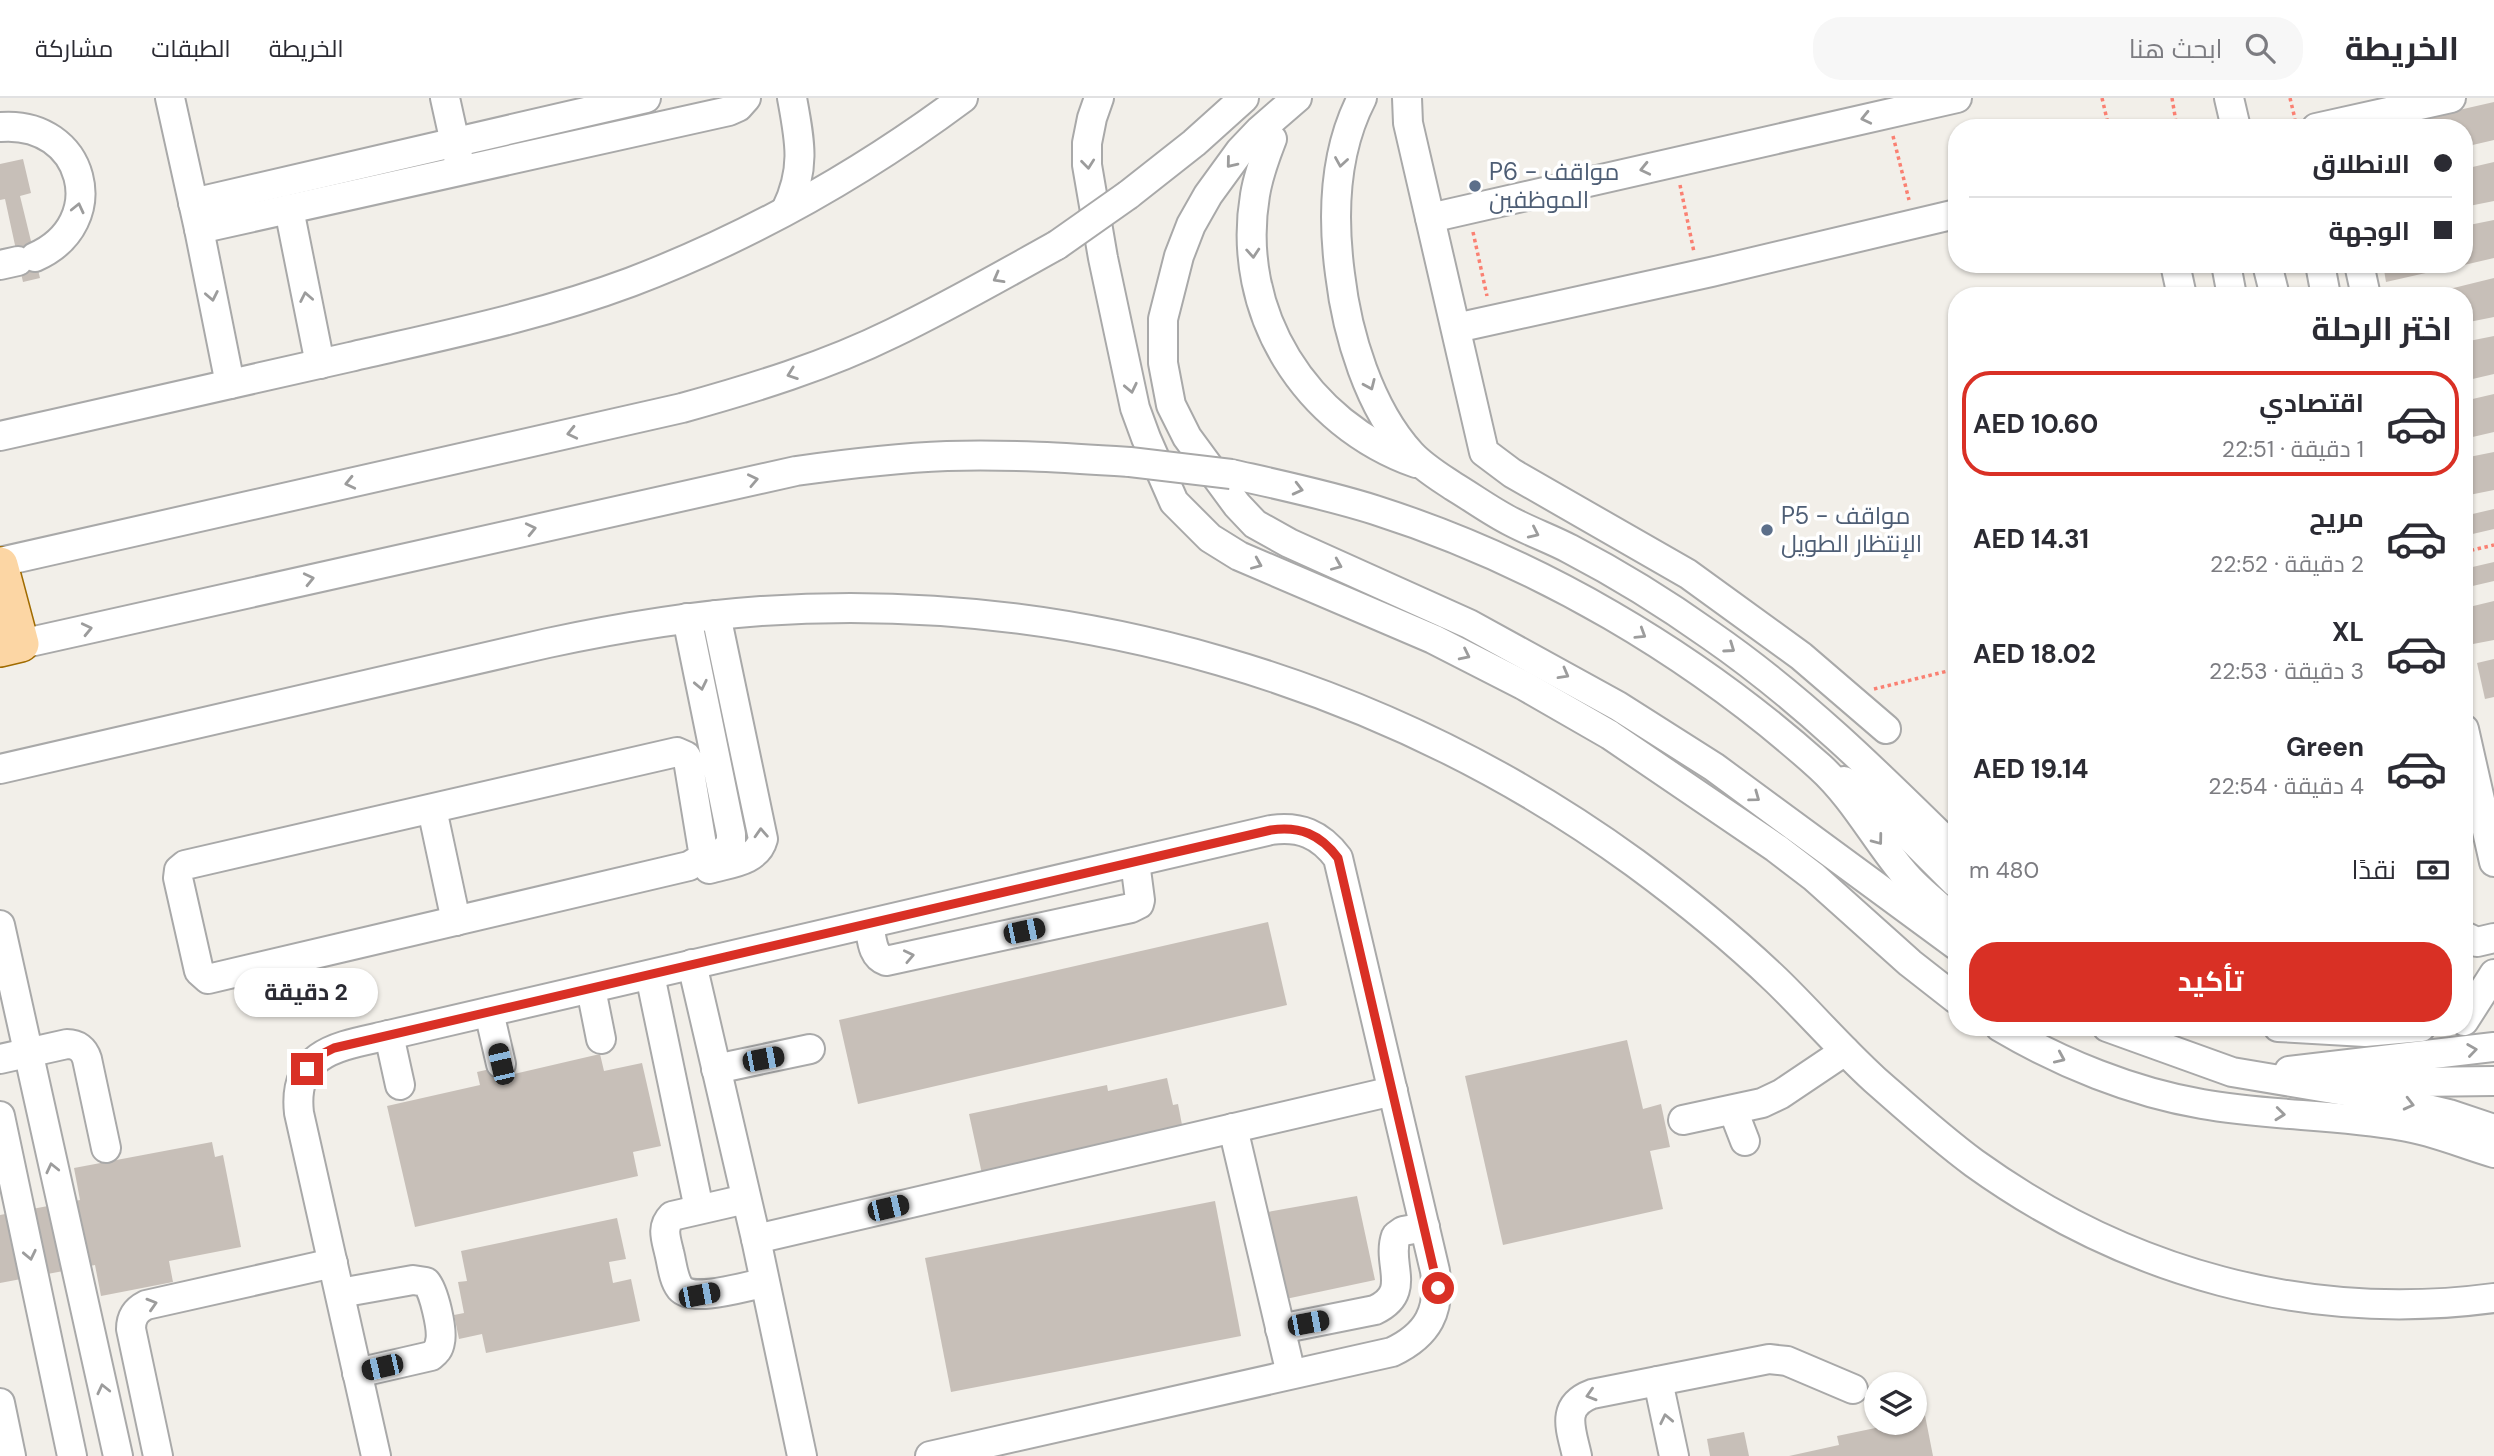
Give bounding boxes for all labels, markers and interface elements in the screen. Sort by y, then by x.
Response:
search box [1813,17,2303,80]
text: الخريطة [2345,27,2459,70]
icon: search [2241,29,2279,67]
text: ابحث هنا [2129,32,2223,66]
text: مشاركة [35,33,113,64]
text: الطبقات [151,33,231,64]
text: الخريطة [269,33,344,64]
one-way arrow [1861,110,1873,125]
text: الانطلاق [2312,147,2410,181]
one-way arrow [1226,155,1239,167]
one-way arrow [1334,156,1349,168]
place label: P6 - مواقف الموظفين [1489,156,1619,215]
one-way arrow [1080,159,1095,170]
one-way arrow [1639,161,1651,175]
marker: P6 - مواقف الموظفين [1467,178,1483,194]
one-way arrow [69,202,84,214]
text: الوجهة [2329,214,2410,248]
one-way arrow [1245,248,1260,259]
one-way arrow [992,270,1005,283]
one-way arrow [204,290,219,302]
one-way arrow [300,291,315,303]
text: اختر الرحلة [2311,308,2452,350]
one-way arrow [786,366,798,380]
one-way arrow [1362,378,1376,390]
one-way arrow [1122,382,1137,394]
text: اقتصادي [2259,386,2364,420]
icon: car [2385,392,2448,455]
text: AED 10.60 [1973,407,2098,441]
one-way arrow [566,424,578,439]
text: 1 دقيقة · 22:51 [2222,434,2364,464]
one-way arrow [344,474,356,489]
one-way arrow [747,474,759,488]
one-way arrow [1292,481,1304,495]
place label: P5 - مواقف الإنتظار الطويل [1781,500,1922,559]
text: مريح [2309,501,2364,535]
icon: car [2385,507,2448,570]
marker: P5 - مواقف الإنتظار الطويل [1759,522,1775,538]
text: AED 14.31 [1973,522,2089,556]
one-way arrow [525,523,537,538]
one-way arrow [1527,524,1539,538]
text: 2 دقيقة · 22:52 [2210,549,2364,579]
one-way arrow [1250,556,1262,570]
one-way arrow [1329,557,1342,571]
one-way arrow [303,573,315,588]
text: XL [2332,615,2364,649]
icon: car [2385,622,2448,685]
one-way arrow [81,623,93,638]
one-way arrow [1634,626,1647,639]
text: AED 18.02 [1973,637,2096,671]
one-way arrow [1722,640,1735,652]
one-way arrow [1458,647,1470,661]
text: 3 دقيقة · 22:53 [2209,656,2364,686]
one-way arrow [1556,666,1569,679]
one-way arrow [692,679,707,691]
text: Green [2286,730,2364,764]
icon: car [2385,737,2448,800]
text: AED 19.14 [1973,752,2088,786]
text: 4 دقيقة · 22:54 [2208,771,2364,801]
one-way arrow [1747,789,1760,801]
one-way arrow [753,827,768,838]
one-way arrow [1870,832,1883,845]
icon: cash [2414,851,2452,889]
text: نقدًا [2352,853,2396,887]
text: 480 m [1969,855,2039,885]
car [1002,916,1047,946]
button: تأكيد [1969,942,2452,1022]
one-way arrow [903,949,915,964]
callout: 2 دقيقة [235,968,379,1016]
text: 2 دقيقة [264,977,348,1007]
car [487,1041,516,1087]
one-way arrow [2466,1042,2478,1057]
car [741,1045,786,1073]
one-way arrow [2053,1050,2066,1064]
route end [291,1053,323,1085]
one-way arrow [2403,1096,2415,1110]
one-way arrow [2275,1106,2286,1121]
one-way arrow [46,1162,61,1174]
car [866,1193,911,1223]
one-way arrow [22,1249,37,1261]
route start [1422,1272,1454,1304]
car [677,1281,722,1309]
one-way arrow [146,1298,158,1313]
car [1286,1309,1331,1337]
car [360,1352,405,1382]
map controls [1864,1372,1927,1435]
button: layers [1864,1372,1927,1435]
one-way arrow [97,1384,111,1396]
one-way arrow [1586,1387,1598,1402]
one-way arrow [1660,1413,1675,1425]

